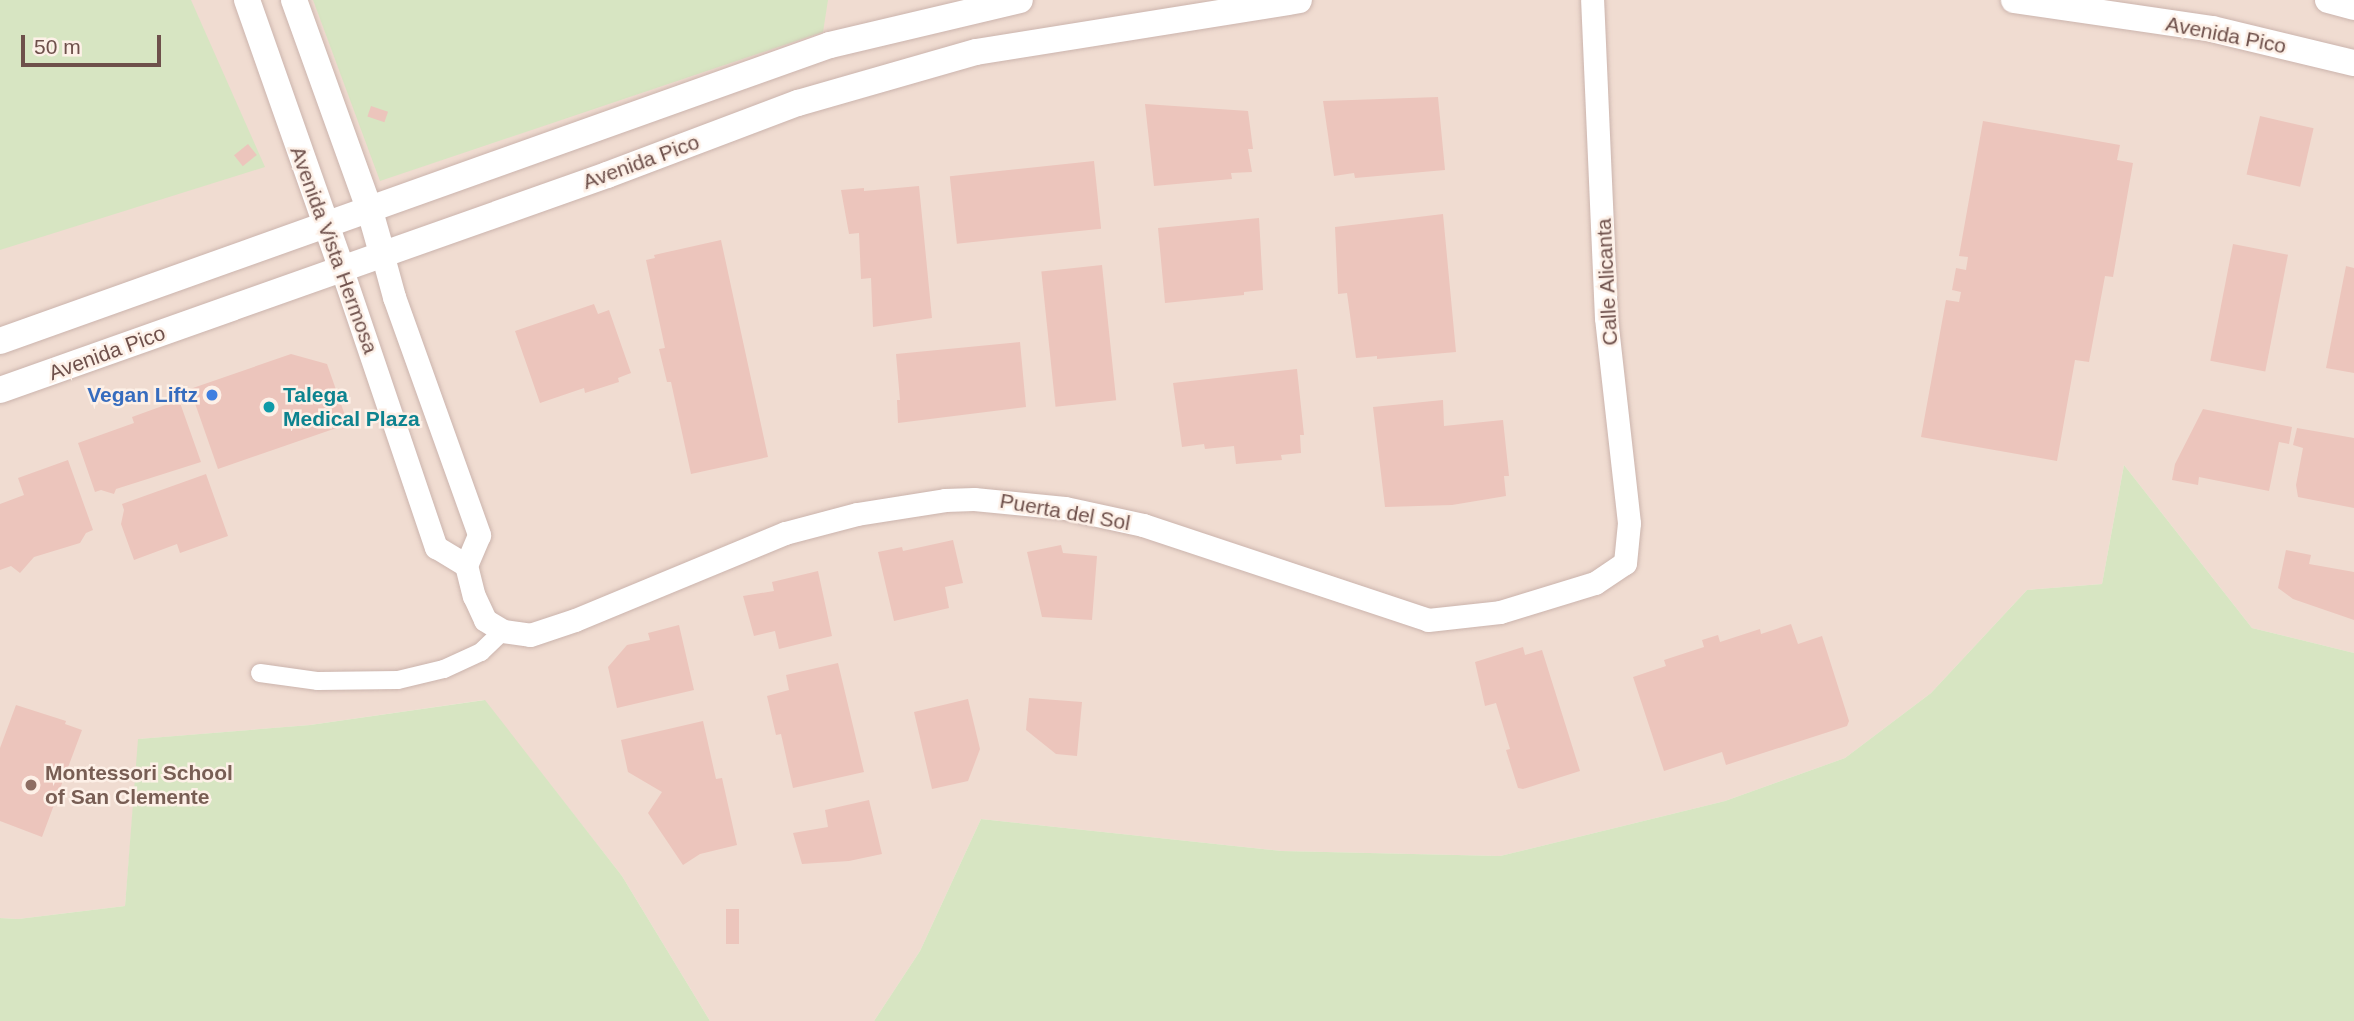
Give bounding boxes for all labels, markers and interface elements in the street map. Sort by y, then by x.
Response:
street label: Avenida Pico [2164,11,2288,59]
scale bar [24,21,164,65]
text: 50 m [34,35,81,58]
street label: Avenida Pico [579,129,703,195]
street label: Avenida Vista Hermosa [285,143,383,357]
street label: Calle Alicanta [1591,217,1623,347]
street label: Avenida Pico [45,320,169,386]
place label: Vegan Liftz [87,382,198,408]
place label: Talega Medical Plaza [283,382,420,432]
marker: Vegan Liftz [204,387,220,403]
marker: Talega Medical Plaza [261,399,277,415]
street label: Puerta del Sol [998,488,1132,536]
place label: Montessori School of San Clemente [45,760,233,810]
marker: Montessori School of San Clemente [23,777,39,793]

